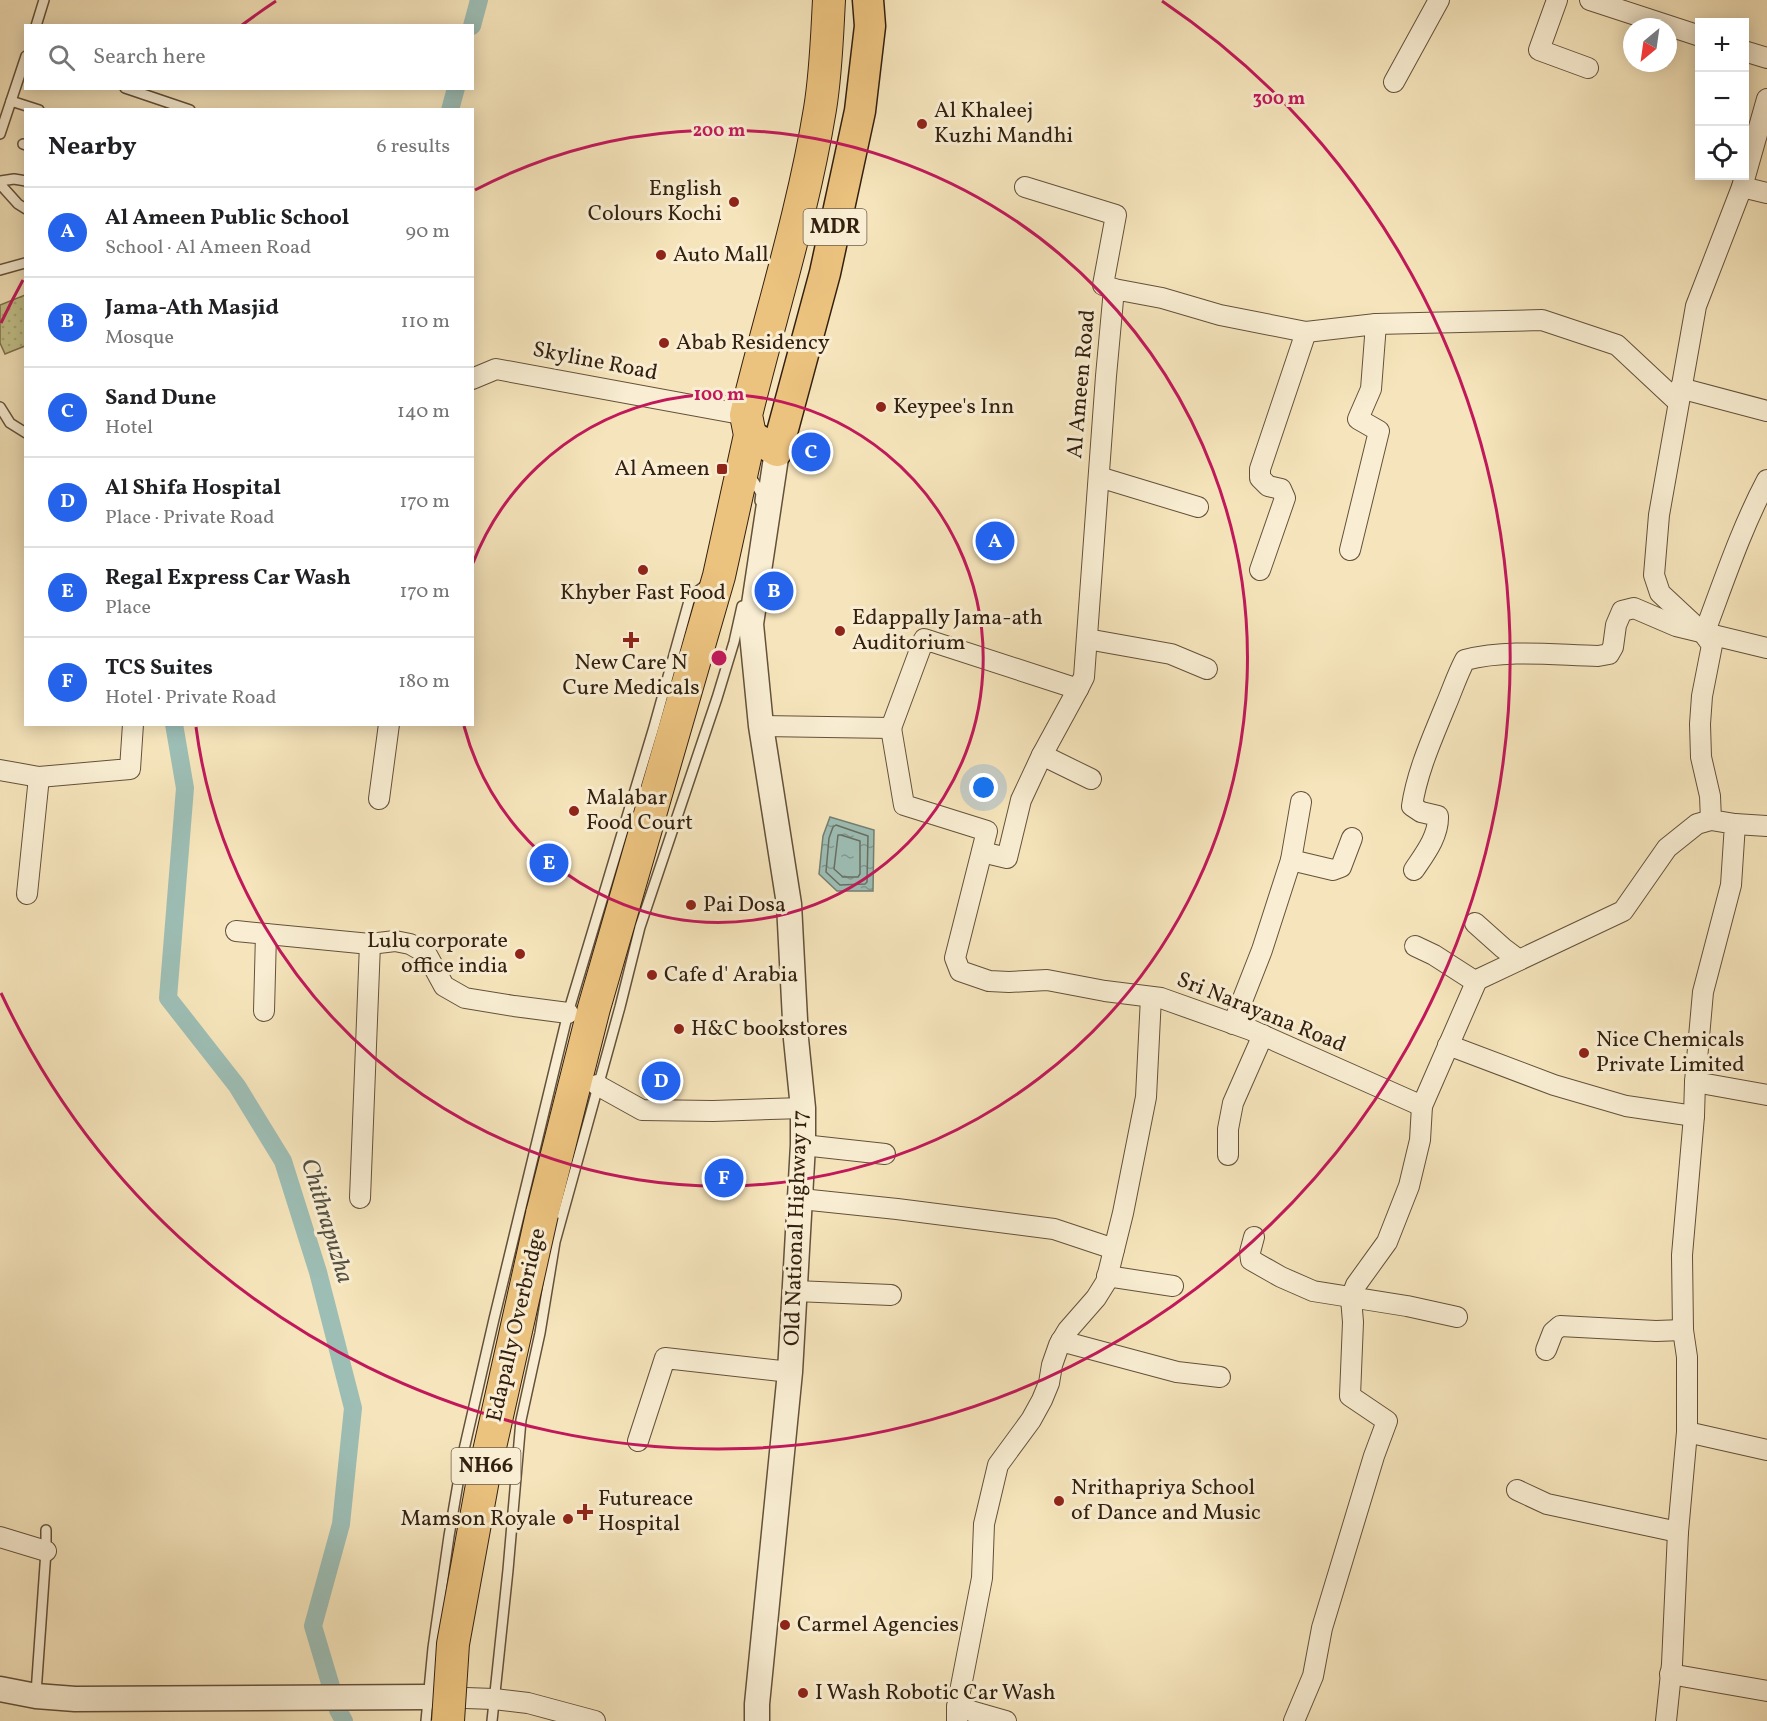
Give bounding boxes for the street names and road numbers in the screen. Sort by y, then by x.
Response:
road number: MDR [804,209,866,245]
street label: Al Ameen Road [1060,308,1104,460]
street label: Skyline Road [530,335,660,389]
street label: Sri Narayana Road [1172,965,1350,1061]
street label: Old National Highway 17 [777,1109,817,1347]
street label: Edapally Overbridge [480,1225,554,1425]
road number: NH66 [452,1448,520,1484]

